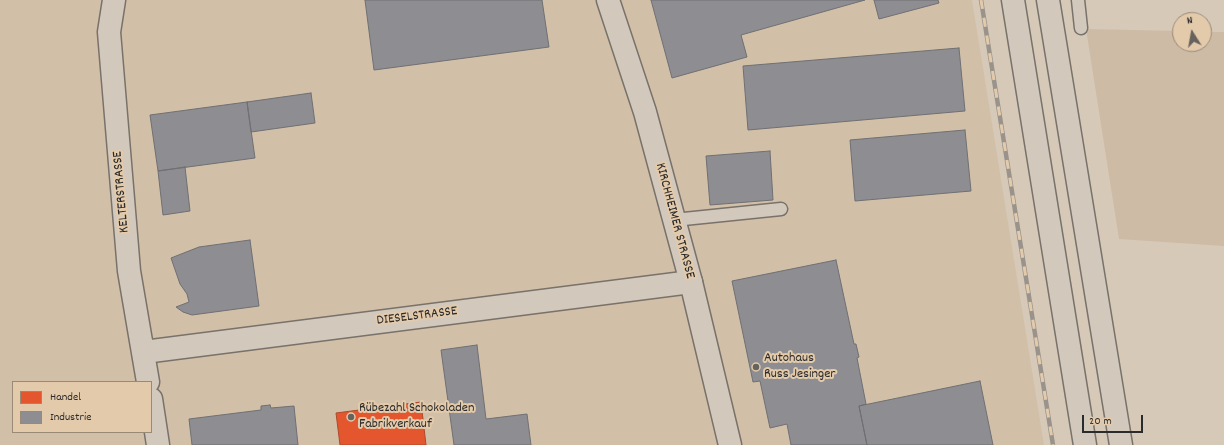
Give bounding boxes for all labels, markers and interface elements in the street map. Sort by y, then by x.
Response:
north arrow [1172,12,1212,52]
text: N [1186,13,1194,30]
street label: KELTERSTRASSE [110,150,134,234]
street label: KIRCHHEIMER STRASSE [650,161,698,281]
street label: DIESELSTRASSE [376,304,458,330]
place label: Autohaus Russ Jesinger [764,351,836,384]
marker: Autohaus Russ Jesinger [751,362,761,372]
legend [12,381,152,433]
text: Handel [50,389,81,406]
place label: Rübezahl Schokoladen Fabrikverkauf [359,401,474,434]
scale bar [1084,407,1145,433]
text: Industrie [50,409,91,426]
marker: Rübezahl Schokoladen Fabrikverkauf [346,412,356,422]
text: 20 m [1089,413,1112,430]

